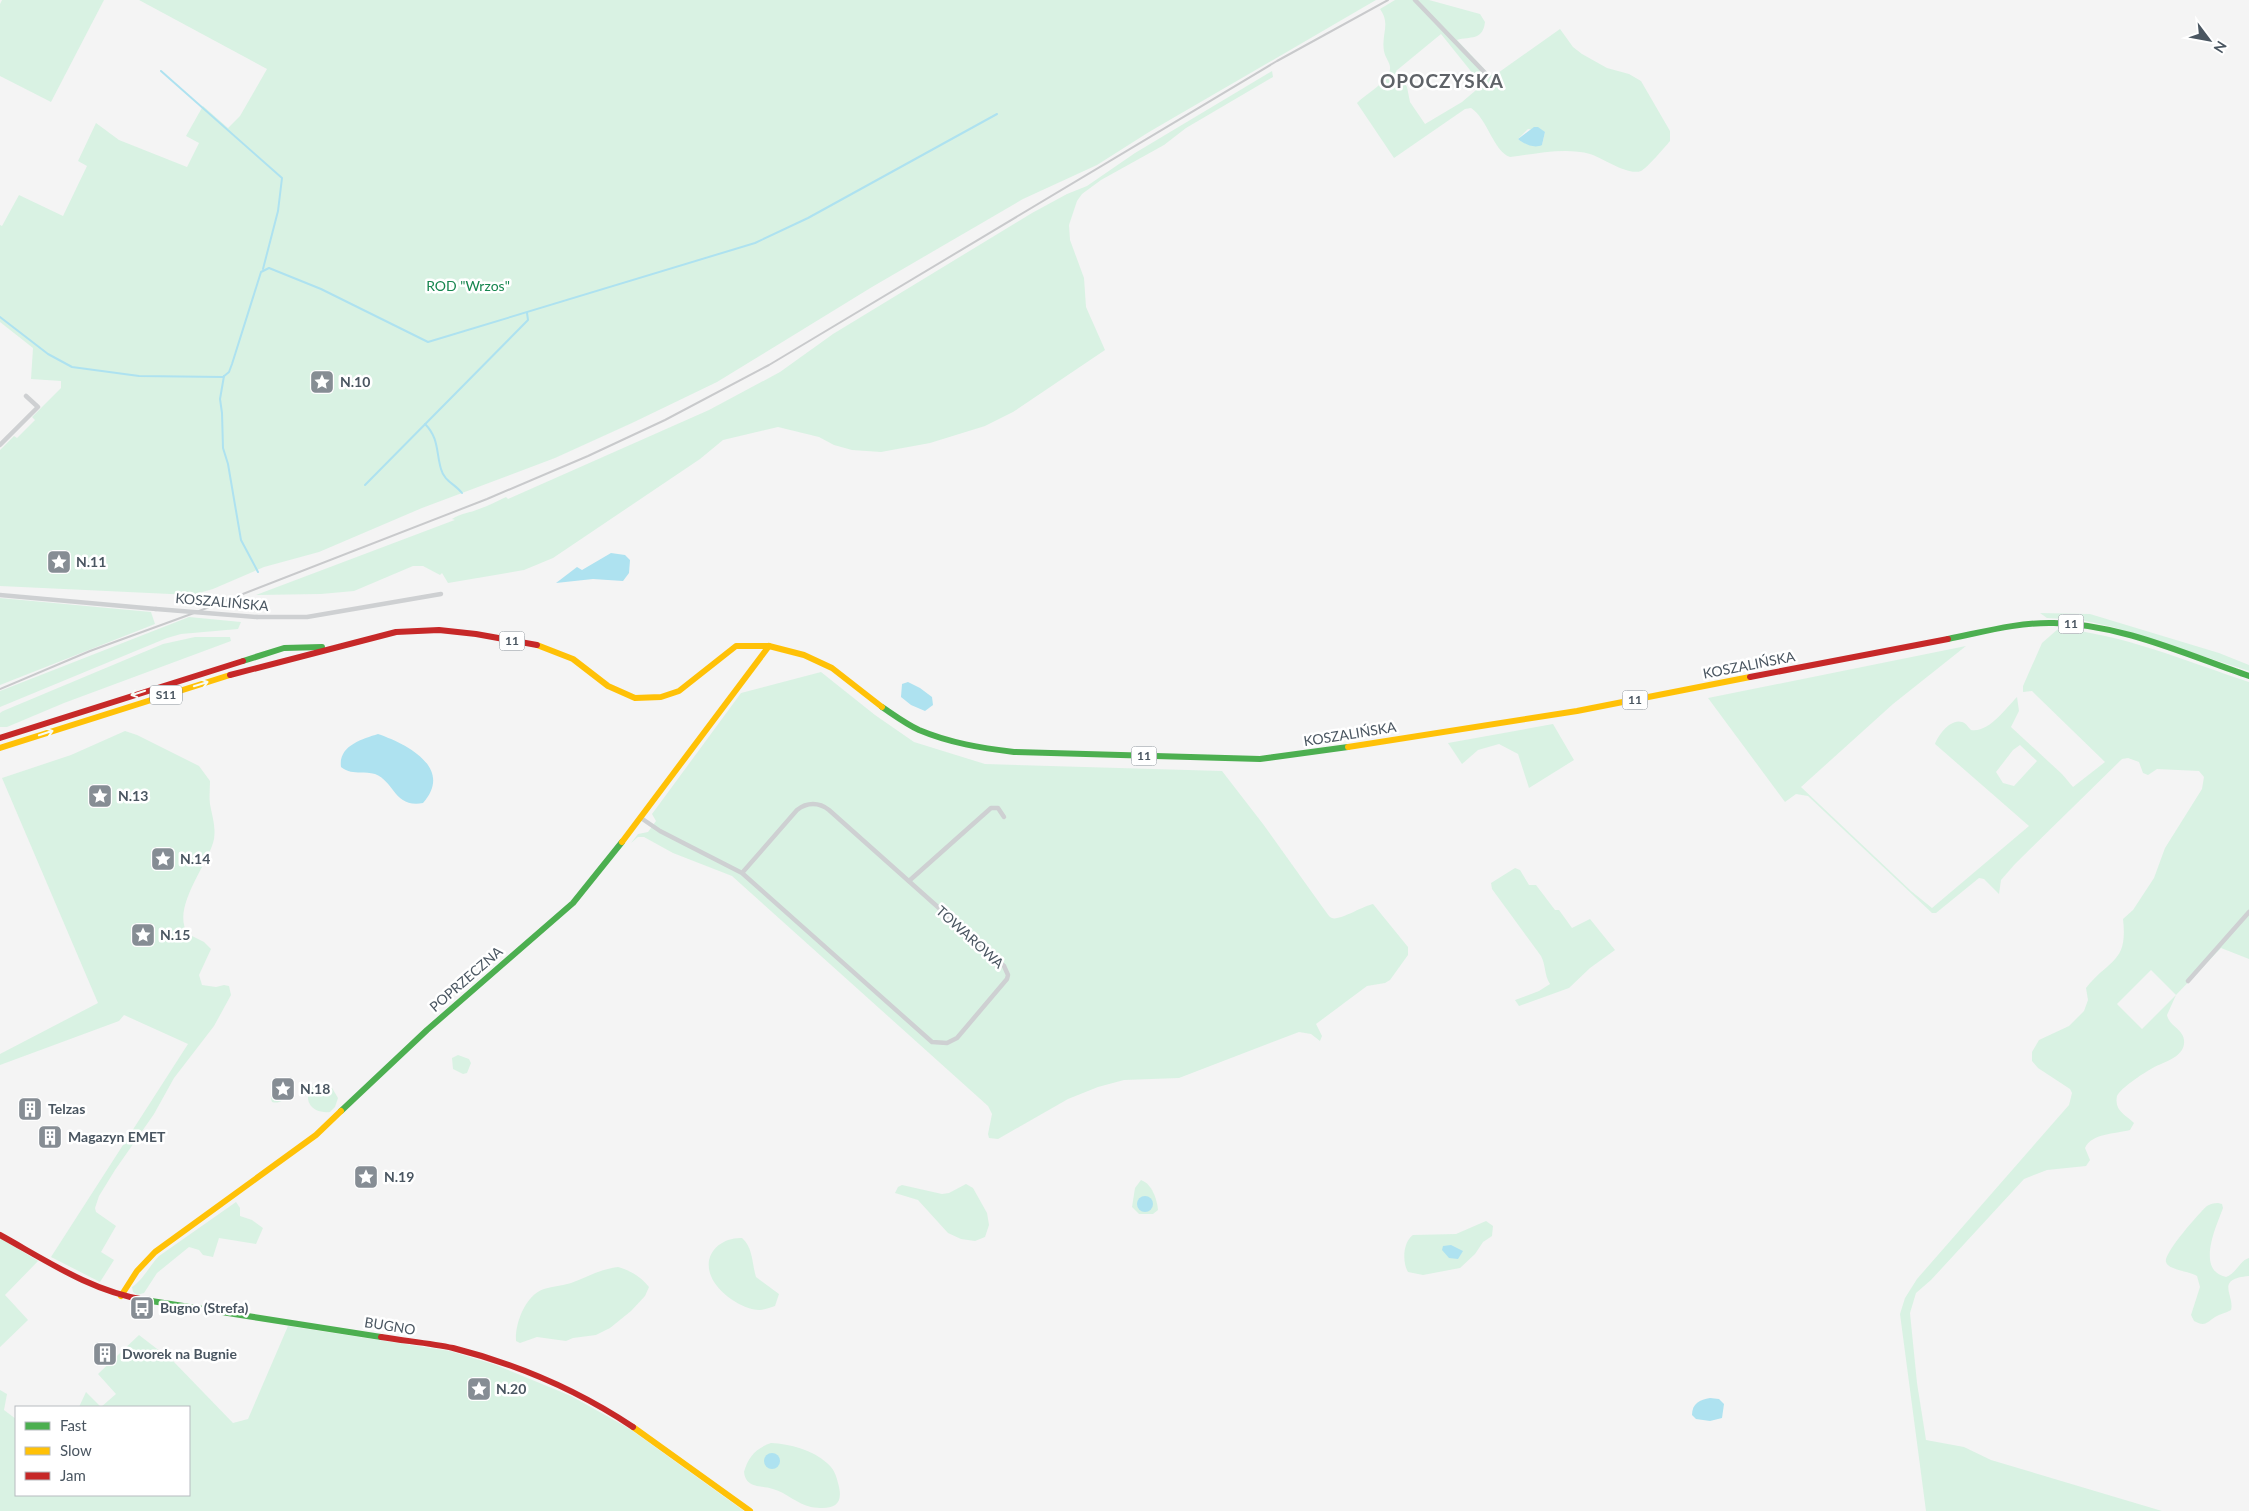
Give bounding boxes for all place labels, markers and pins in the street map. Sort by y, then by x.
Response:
place icon: N.10 [309,369,335,395]
place label: N.10 [340,373,370,390]
place icon: N.11 [46,549,72,575]
place label: N.11 [76,553,106,570]
place icon: N.13 [87,783,113,809]
place label: N.13 [118,787,148,804]
place icon: N.14 [150,846,176,872]
place label: N.14 [180,850,210,867]
place icon: N.15 [130,922,156,948]
place label: N.15 [160,926,190,943]
place icon: N.18 [270,1076,296,1102]
place label: N.18 [300,1080,330,1097]
building icon: Telzas [17,1096,43,1122]
place label: Telzas [48,1100,85,1117]
building icon: Magazyn EMET [37,1124,63,1150]
place label: Magazyn EMET [68,1128,166,1145]
place icon: N.19 [353,1164,379,1190]
place label: N.19 [384,1168,414,1185]
bus stop icon: Bugno (Strefa) [129,1295,155,1321]
place label: Bugno (Strefa) [160,1299,248,1316]
building icon: Dworek na Bugnie [92,1341,118,1367]
place label: Dworek na Bugnie [122,1345,237,1362]
place icon: N.20 [466,1376,492,1402]
place label: N.20 [496,1380,526,1397]

